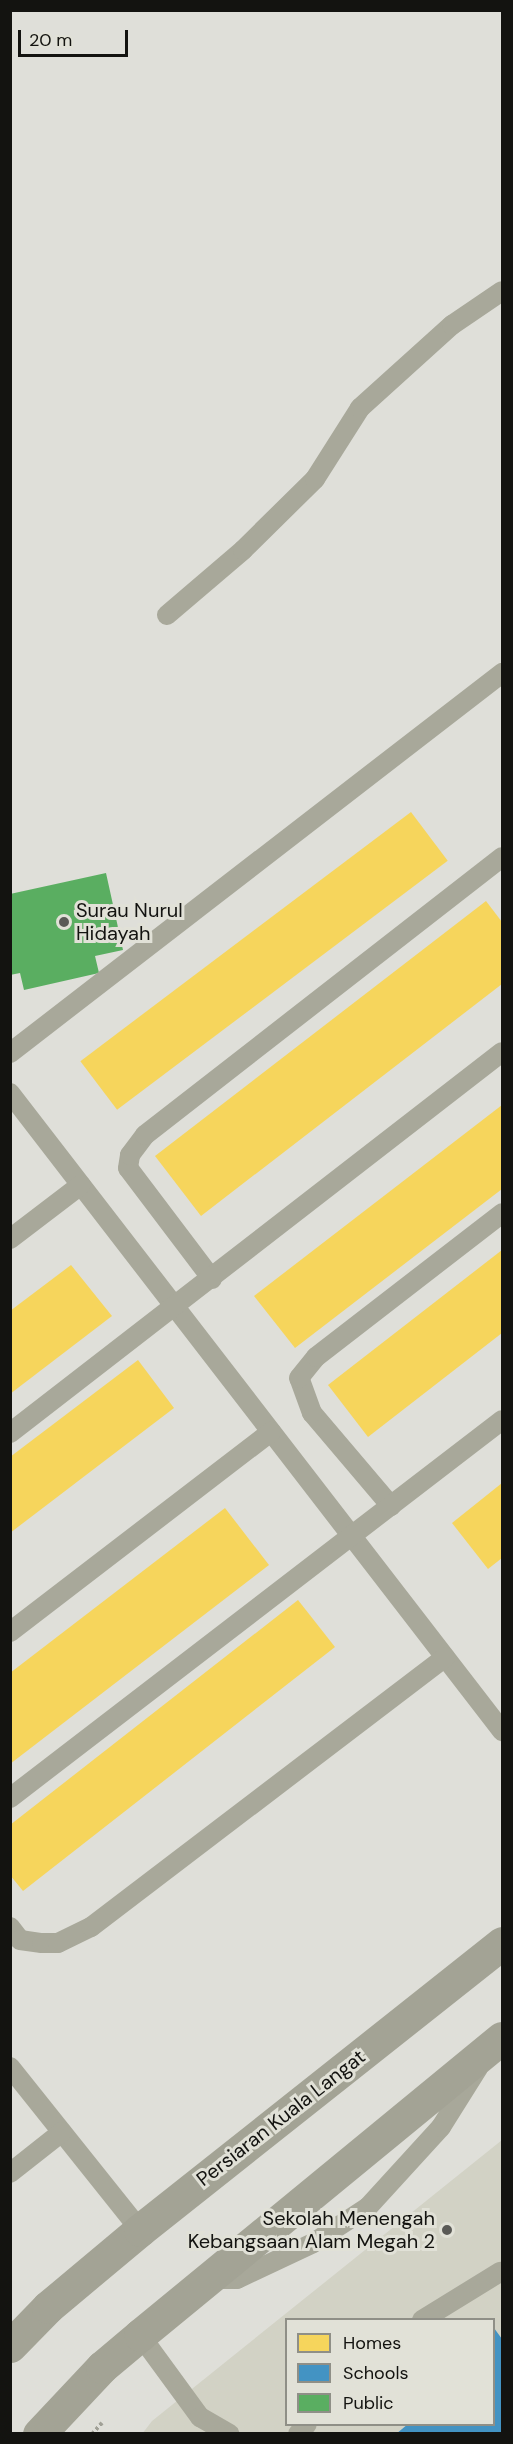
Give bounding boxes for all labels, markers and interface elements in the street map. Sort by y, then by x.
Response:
scale bar [21,18,130,56]
text: 20 m [29,28,72,52]
place label: Surau Nurul Hidayah [76,898,183,945]
marker: Surau Nurul Hidayah [57,915,71,929]
street label: Persiaran Kuala Langat [192,2045,370,2191]
place label: Sekolah Menengah Kebangsaan Alam Megah 2 [188,2206,435,2253]
marker: Sekolah Menengah Kebangsaan Alam Megah 2 [440,2223,454,2237]
legend [285,2318,495,2426]
text: Homes [343,2331,401,2355]
text: Schools [343,2361,408,2385]
text: Public [343,2391,394,2415]

